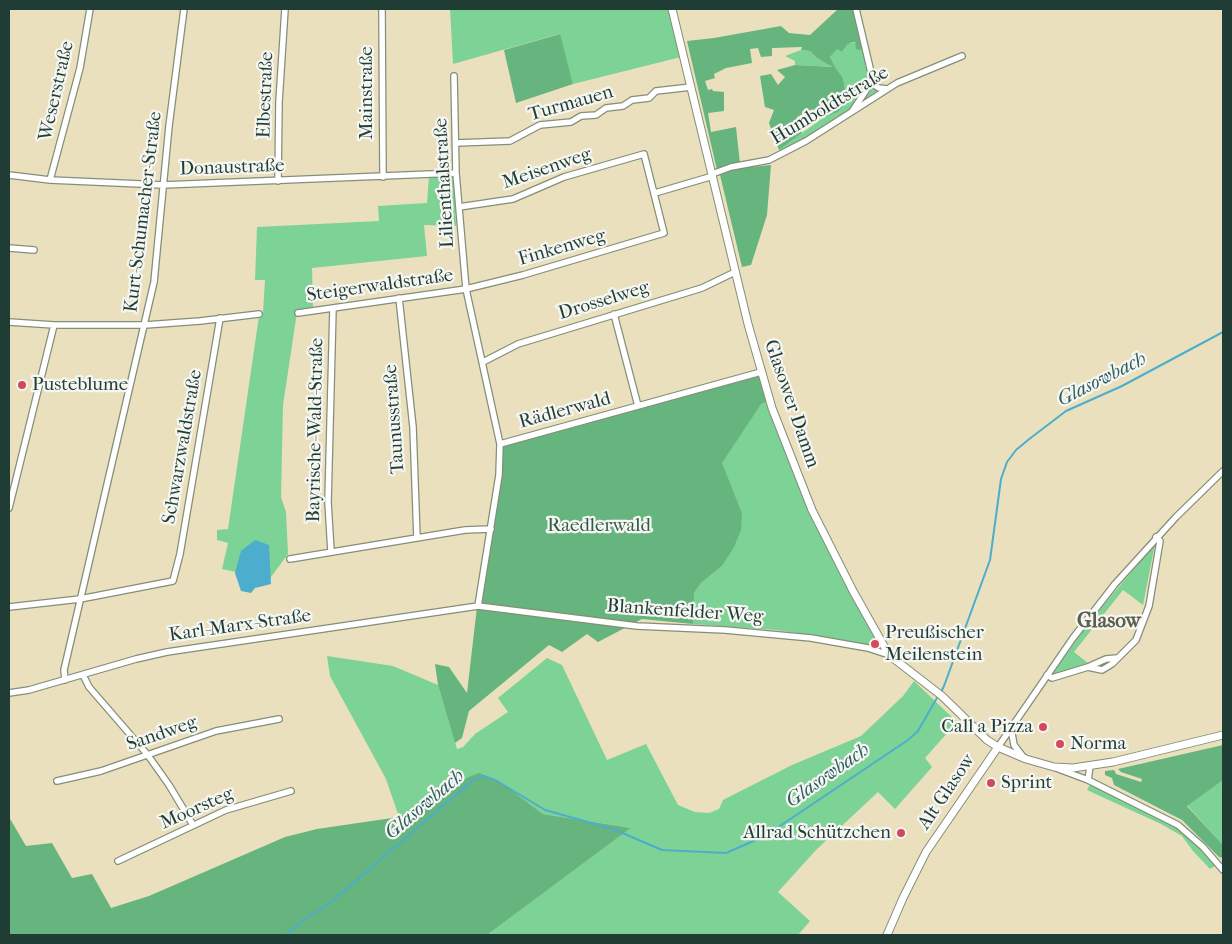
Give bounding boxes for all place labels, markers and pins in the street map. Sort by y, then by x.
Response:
place label: Pusteblume [32,374,128,396]
marker: Pusteblume [16,379,28,391]
place label: Preußischer Meilenstein [885,622,984,666]
marker: Preußischer Meilenstein [869,638,881,650]
place label: Call a Pizza [941,716,1033,738]
marker: Call a Pizza [1037,721,1049,733]
place label: Norma [1070,733,1126,755]
marker: Norma [1054,738,1066,750]
place label: Sprint [1001,772,1052,794]
marker: Sprint [985,777,997,789]
place label: Allrad Schützchen [743,822,891,844]
marker: Allrad Schützchen [895,827,907,839]

